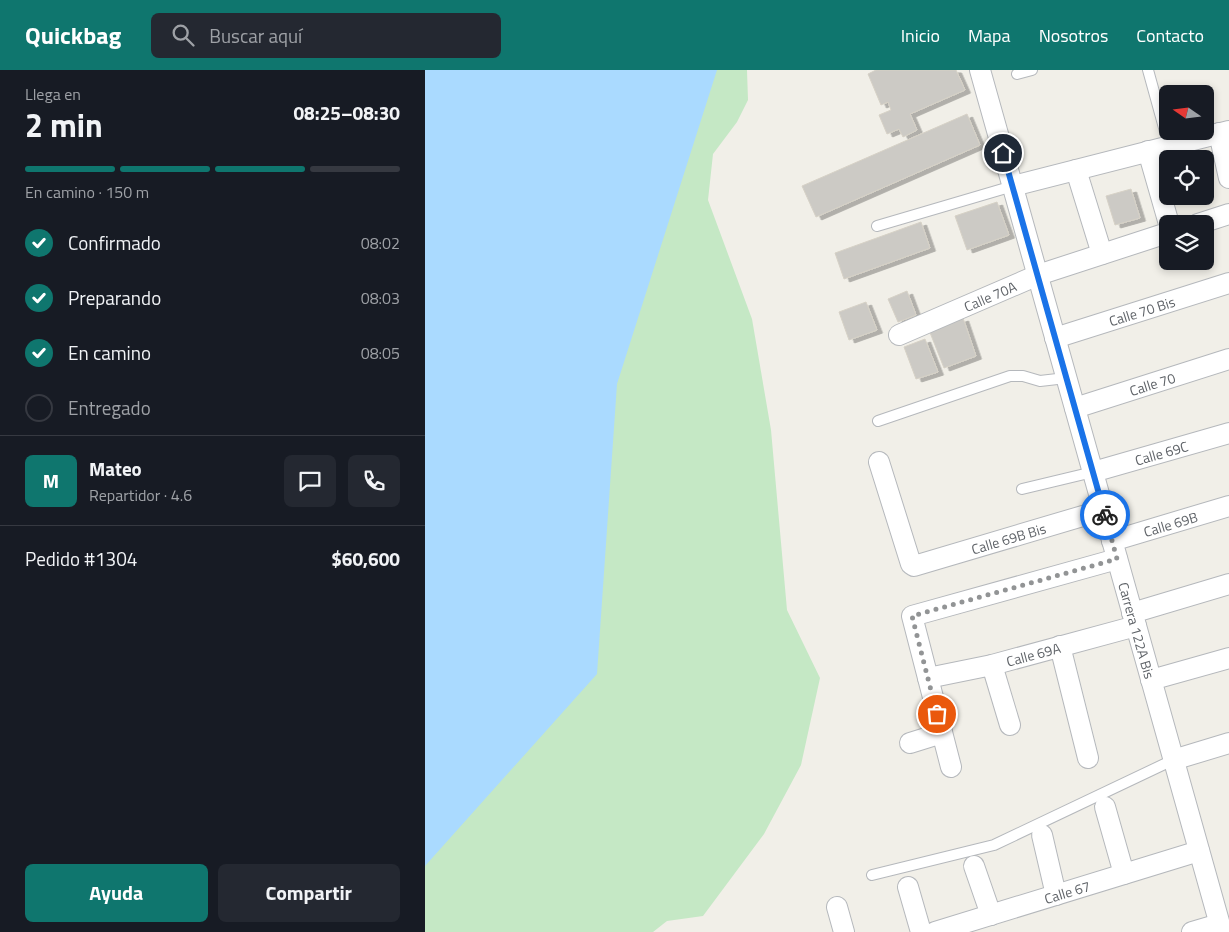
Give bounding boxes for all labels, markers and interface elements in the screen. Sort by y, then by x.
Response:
search box [151,13,501,58]
text: Quickbag [25,17,121,53]
icon: search [169,21,197,49]
text: Buscar aquí [209,21,302,50]
text: Inicio [901,22,940,49]
text: Mapa [968,22,1011,49]
text: Nosotros [1039,22,1108,49]
text: Contacto [1136,22,1204,49]
text: Llega en [25,82,81,106]
north arrow [1159,85,1214,140]
map controls [1159,85,1214,270]
text: 08:25–08:30 [293,98,400,127]
text: 2 min [25,101,103,149]
pin [982,132,1024,174]
icon: home [989,139,1017,167]
button: locate [1159,150,1214,205]
text: En camino · 150 m [25,180,149,204]
button: layers [1159,215,1214,270]
text: Confirmado [68,228,161,257]
icon: check [25,229,53,257]
text: 08:02 [361,231,400,255]
street label: Calle 70A [960,275,1020,316]
text: Preparando [68,283,161,312]
icon: check [25,284,53,312]
text: 08:03 [361,286,400,310]
street label: Calle 70 Bis [1106,290,1177,331]
text: En camino [68,338,151,367]
icon: check [25,339,53,367]
text: 08:05 [361,341,400,365]
street label: Calle 70 [1127,366,1178,401]
text: Entregado [68,393,151,422]
street label: Calle 69C [1132,435,1191,470]
text: Mateo [89,454,142,483]
button: chat [284,455,336,507]
button: phone [348,455,400,507]
text: M [43,466,59,495]
text: Repartidor · 4.6 [89,483,192,507]
courier [1080,490,1130,540]
icon: bike [1091,501,1119,529]
street label: Calle 69B [1141,505,1200,542]
street label: Calle 69B Bis [969,517,1048,559]
text: Pedido #1304 [25,544,137,573]
text: $60,600 [331,544,400,573]
street label: Carrera 122A Bis [1114,580,1161,681]
street label: Calle 69A [1004,636,1063,671]
pin [916,693,958,735]
icon: bag [923,700,951,728]
button: Ayuda [25,864,208,922]
button: Compartir [218,864,400,922]
street label: Calle 67 [1041,875,1092,908]

